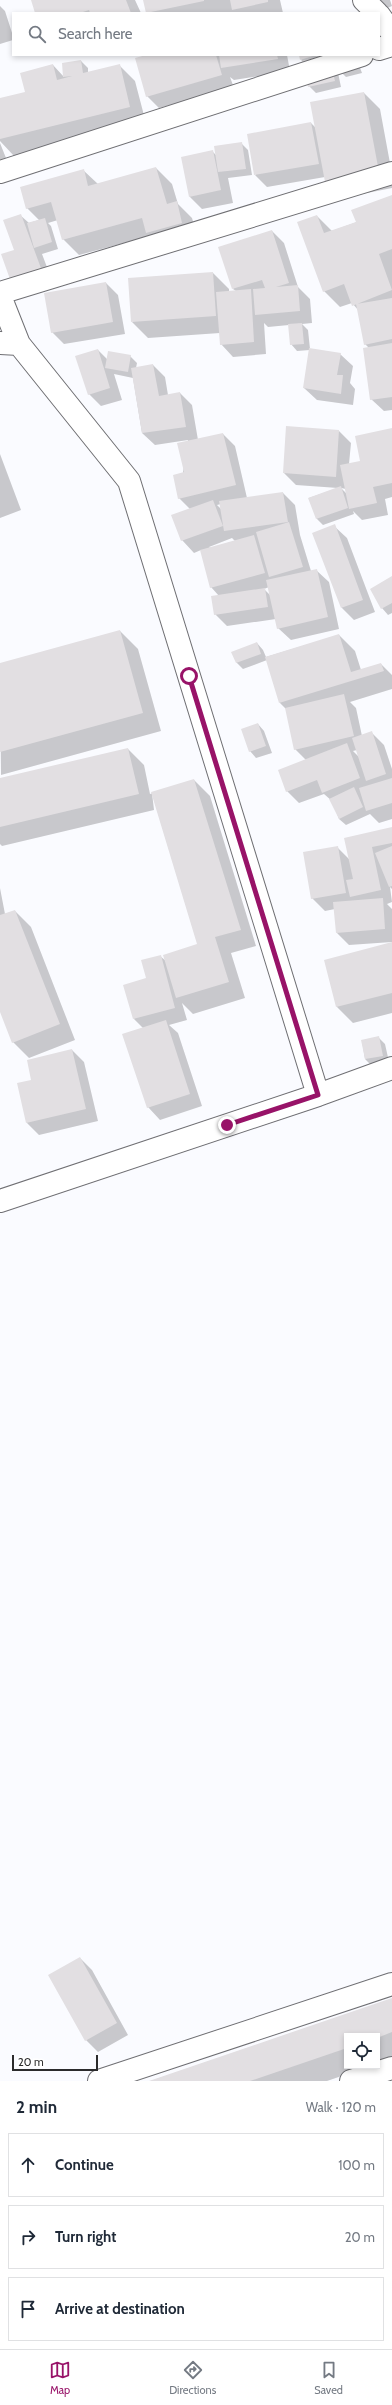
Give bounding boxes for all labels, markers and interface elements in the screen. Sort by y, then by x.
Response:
search box [12,12,380,56]
icon: search [26,23,48,45]
text: Search here [58,25,133,43]
route start [180,667,198,685]
route end [218,1116,236,1134]
map controls [344,2033,380,2069]
button: locate [344,2033,380,2069]
scale bar [12,2053,98,2072]
text: 20 m [18,2055,44,2069]
text: 2 min [16,2097,57,2117]
text: Walk · 120 m [306,2099,376,2115]
icon: ahead [17,2154,39,2176]
text: Continue [55,2156,114,2174]
text: 100 m [338,2157,375,2173]
icon: right [17,2226,39,2248]
text: Turn right [55,2228,116,2246]
text: 20 m [345,2229,375,2245]
icon: arrive [17,2298,39,2320]
text: Arrive at destination [55,2300,185,2318]
tab: Map [49,2359,71,2397]
tab: Directions [169,2359,216,2397]
tab: Saved [314,2359,343,2397]

